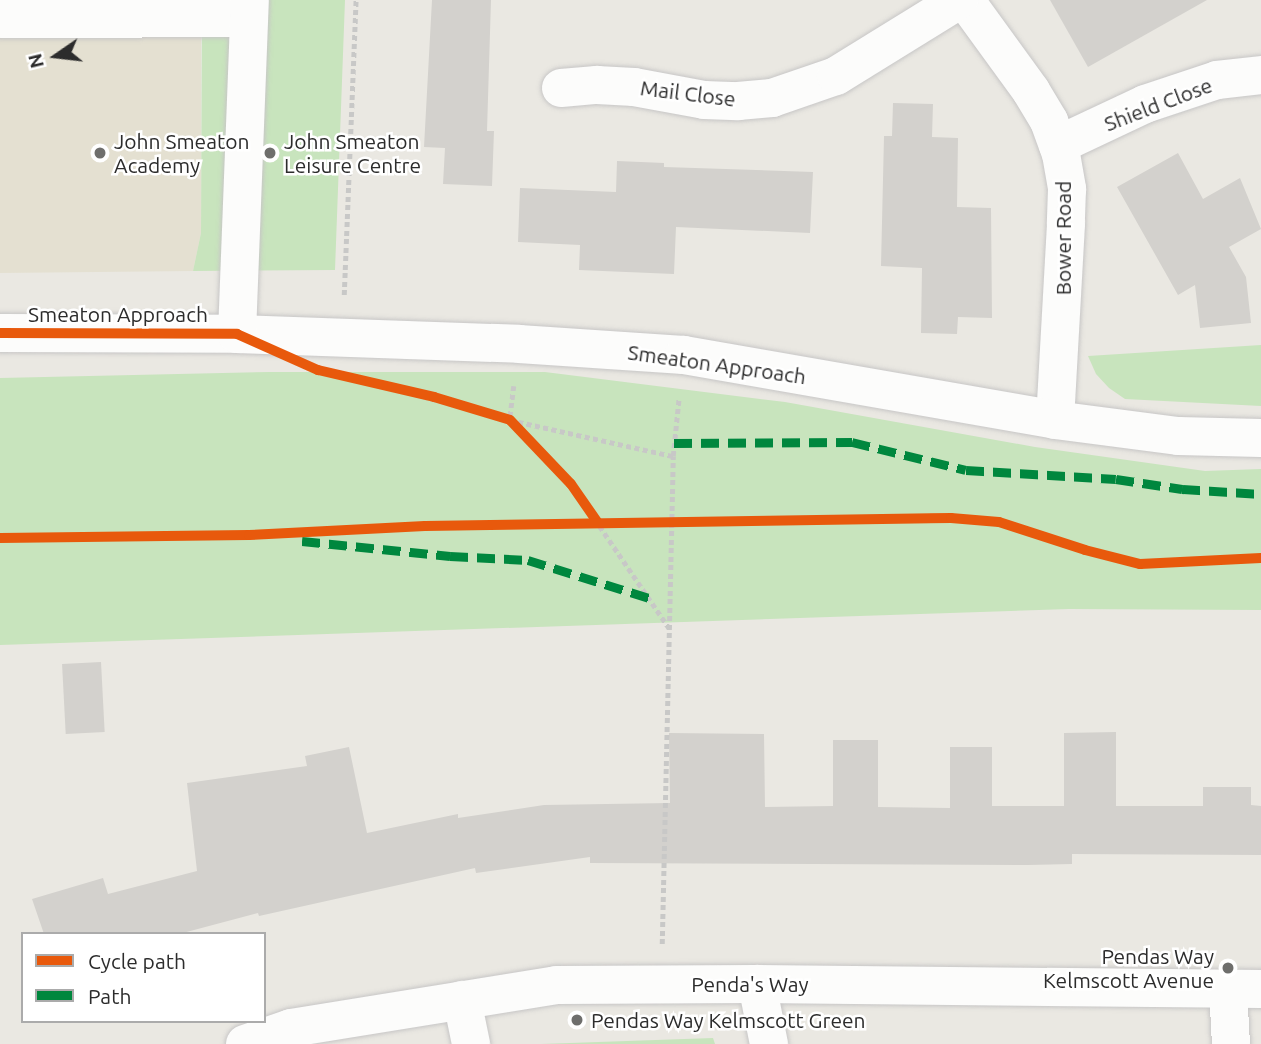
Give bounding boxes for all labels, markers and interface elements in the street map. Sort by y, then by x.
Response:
north arrow [21,21,91,91]
text: N [23,52,48,71]
street label: Shield Close [1100,72,1216,136]
street label: Mail Close [639,75,737,111]
place label: John Smeaton Academy [114,128,249,178]
place label: John Smeaton Leisure Centre [284,128,421,178]
marker: John Smeaton Academy [92,145,108,161]
marker: John Smeaton Leisure Centre [262,145,278,161]
street label: Bower Road [1050,181,1076,295]
street label: Smeaton Approach [28,301,208,327]
street label: Smeaton Approach [626,339,808,389]
legend [21,932,266,1023]
place label: Pendas Way Kelmscott Avenue [1043,943,1214,993]
text: Cycle path [88,949,186,973]
marker: Pendas Way Kelmscott Avenue [1220,960,1236,976]
street label: Penda's Way [691,971,809,997]
text: Path [88,984,131,1008]
place label: Pendas Way Kelmscott Green [591,1007,866,1033]
marker: Pendas Way Kelmscott Green [569,1012,585,1028]

